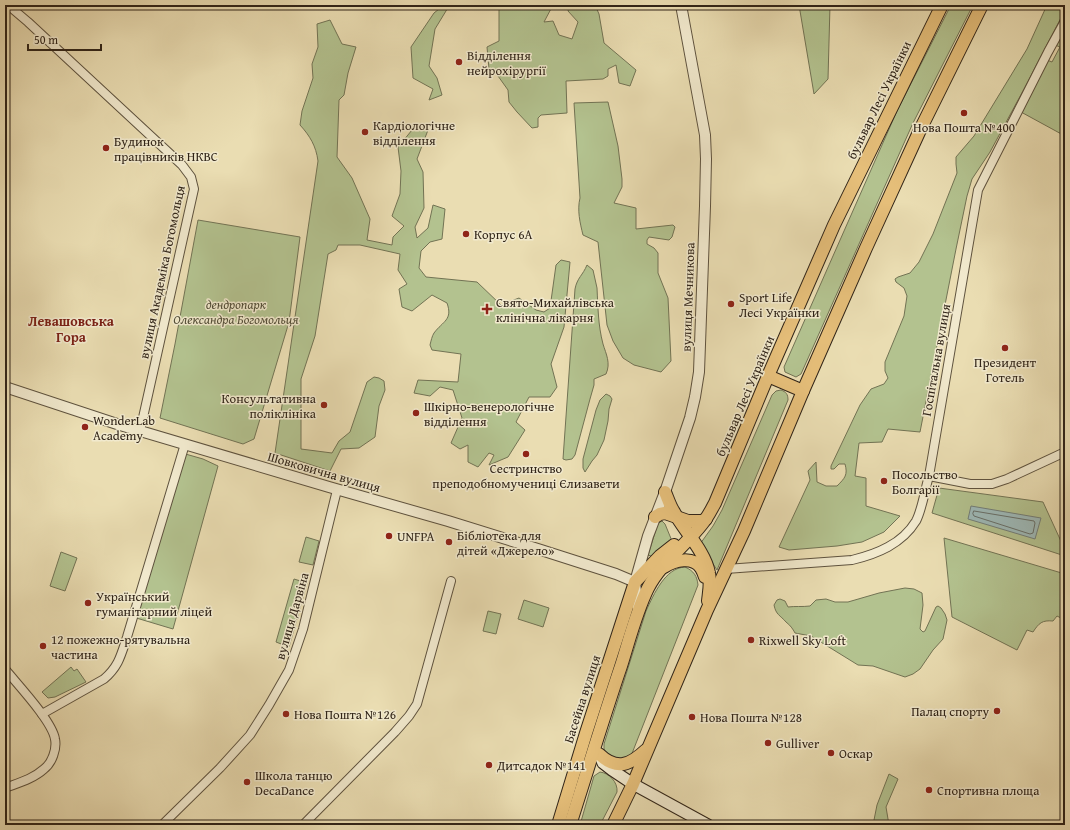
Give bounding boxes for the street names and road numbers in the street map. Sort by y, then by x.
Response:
street label: бульвар Лесі Українки [842,37,916,162]
street label: вулиця Академіка Богомольця [134,183,190,360]
street label: вулиця Мечникова [677,241,699,352]
street label: Госпітальна вулиця [917,302,955,418]
street label: бульвар Лесі Українки [711,332,779,459]
street label: Шовковична вулиця [265,447,383,497]
street label: вулиця Дарвіна [270,569,314,662]
street label: Басейна вулиця [559,652,605,745]

